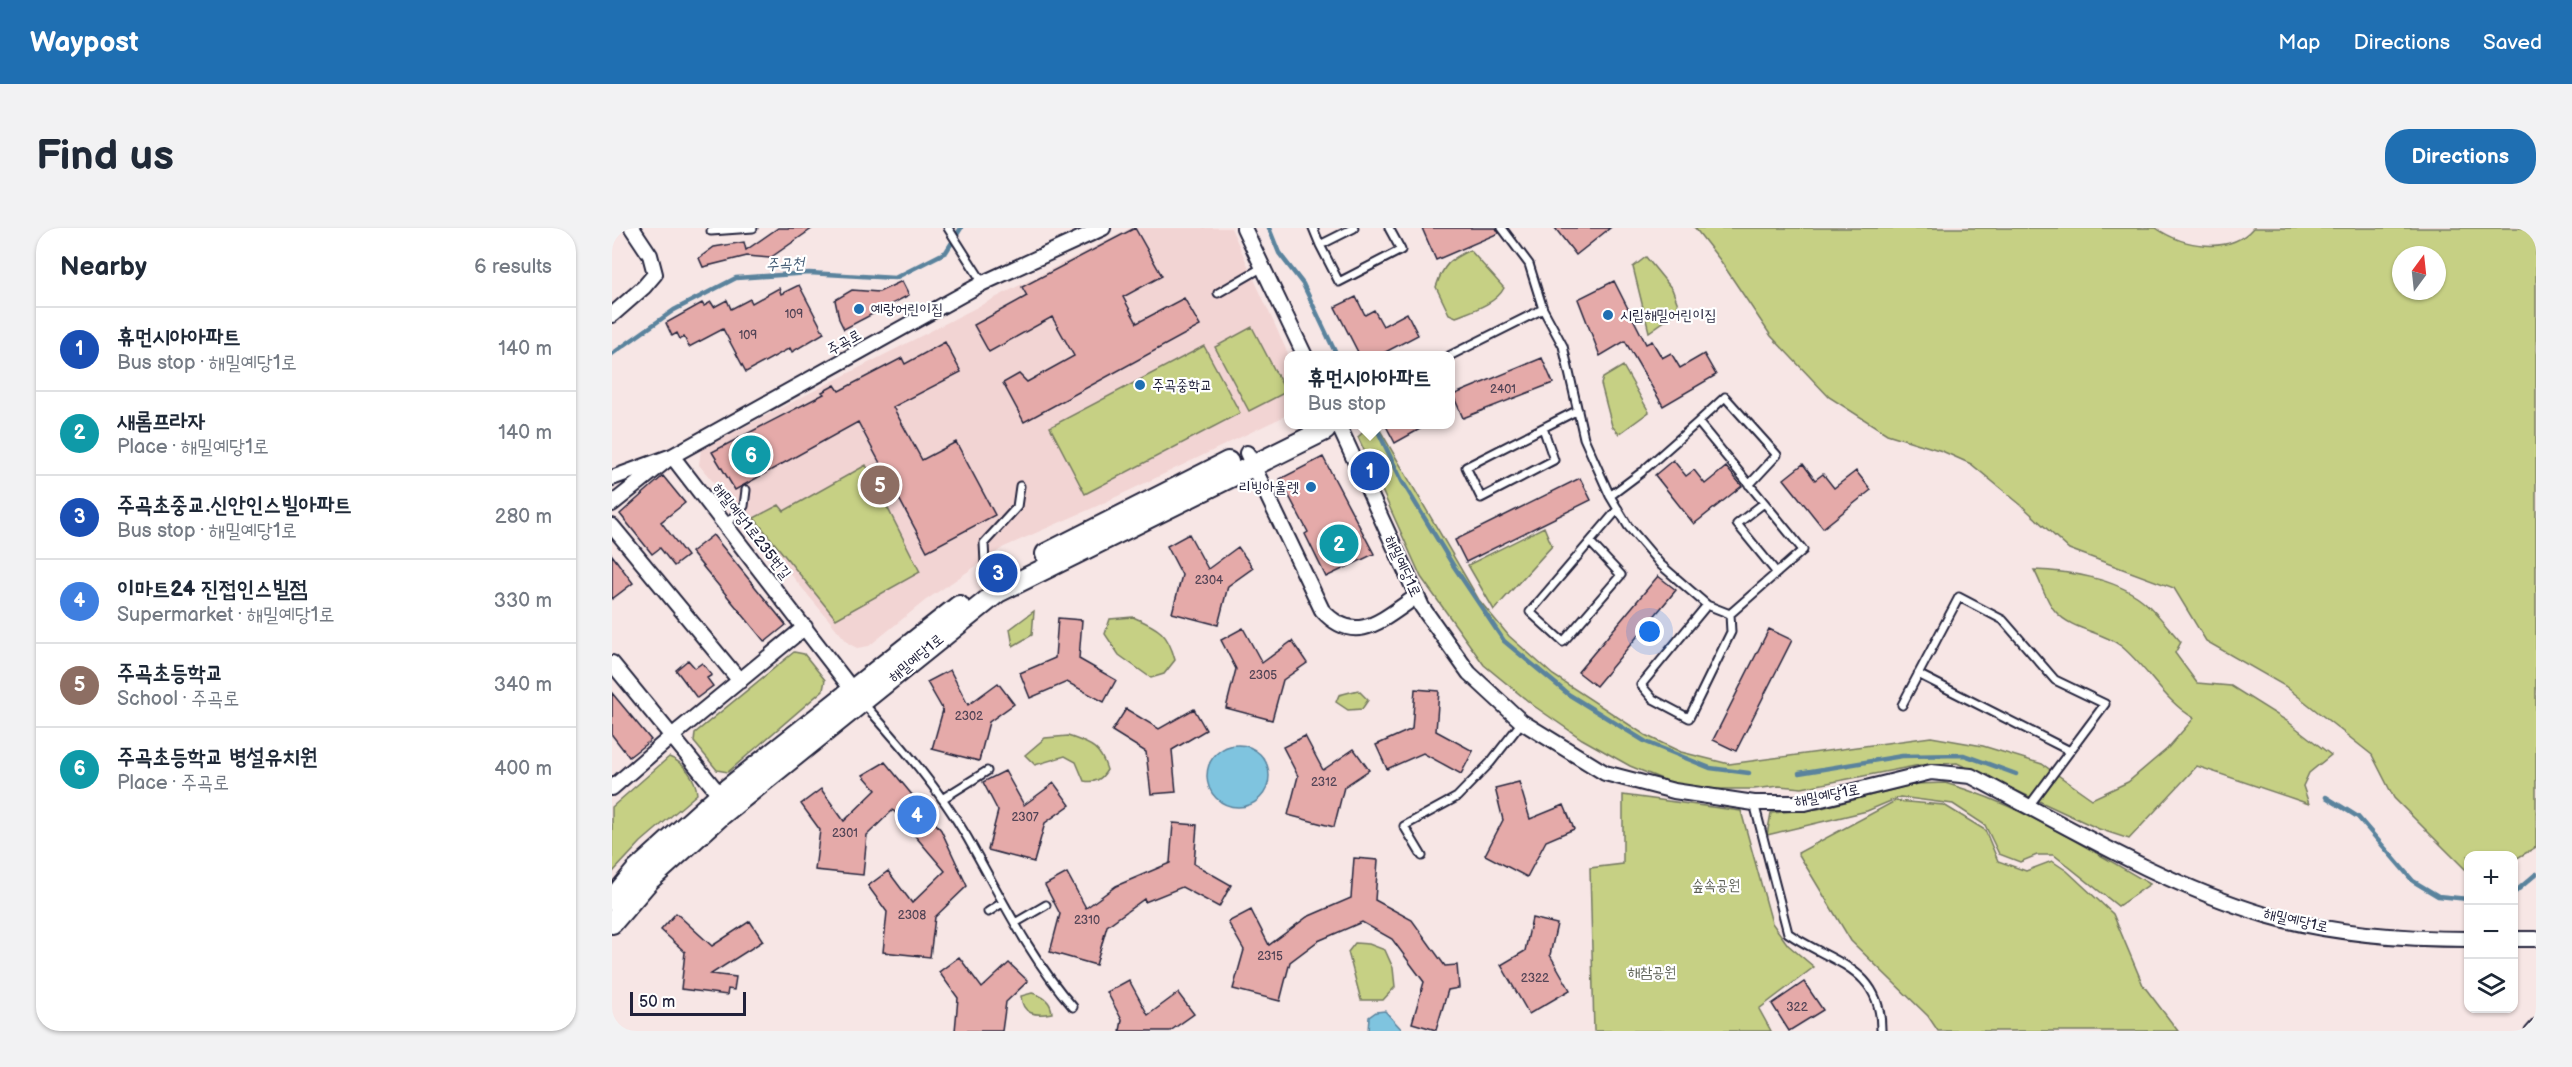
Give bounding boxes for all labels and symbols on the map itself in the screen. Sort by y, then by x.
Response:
north arrow [2392,246,2446,300]
water label: 주곡천 [765,254,807,275]
place label: 예랑어린이집 [871,300,943,319]
marker: 예랑어린이집 [852,302,866,316]
place label: 시립해밀어린이집 [1620,306,1717,325]
house number: 109 [785,307,803,322]
marker: 시립해밀어린이집 [1601,308,1615,322]
street label: 주곡로 [824,325,865,360]
house number: 109 [739,328,757,343]
place label: 주곡중학교 [1152,376,1212,395]
marker: 주곡중학교 [1133,378,1147,392]
house number: 2401 [1490,382,1516,397]
pin: 6 [732,432,770,478]
pin: 1 [1350,448,1389,494]
pin: 5 [860,462,900,508]
place label: 리빙아울렛 [1239,478,1299,497]
street label: 해밀예당1로235번길 [708,479,795,583]
marker: 리빙아울렛 [1304,480,1318,494]
pin: 2 [1320,522,1358,566]
street label: 해밀예당1로 [1380,532,1425,600]
pin: 3 [978,550,1018,596]
house number: 2304 [1195,573,1224,588]
your location [1635,617,1664,646]
street label: 해밀예당1로 [885,630,948,687]
house number: 2305 [1249,668,1277,683]
house number: 2302 [955,709,983,724]
house number: 2312 [1311,775,1337,790]
street label: 해밀예당1로 [1793,780,1861,811]
pin: 4 [898,792,936,838]
house number: 2307 [1011,810,1039,825]
house number: 2301 [832,826,858,841]
park label: 숲속공원 [1692,876,1740,895]
street label: 해밀예당1로 [2262,904,2330,937]
house number: 2308 [898,908,926,923]
house number: 2310 [1074,913,1100,928]
house number: 2315 [1257,949,1283,964]
park label: 해참공원 [1628,963,1676,982]
house number: 2322 [1521,971,1549,986]
scale bar [630,989,746,1016]
house number: 322 [1786,1000,1808,1015]

